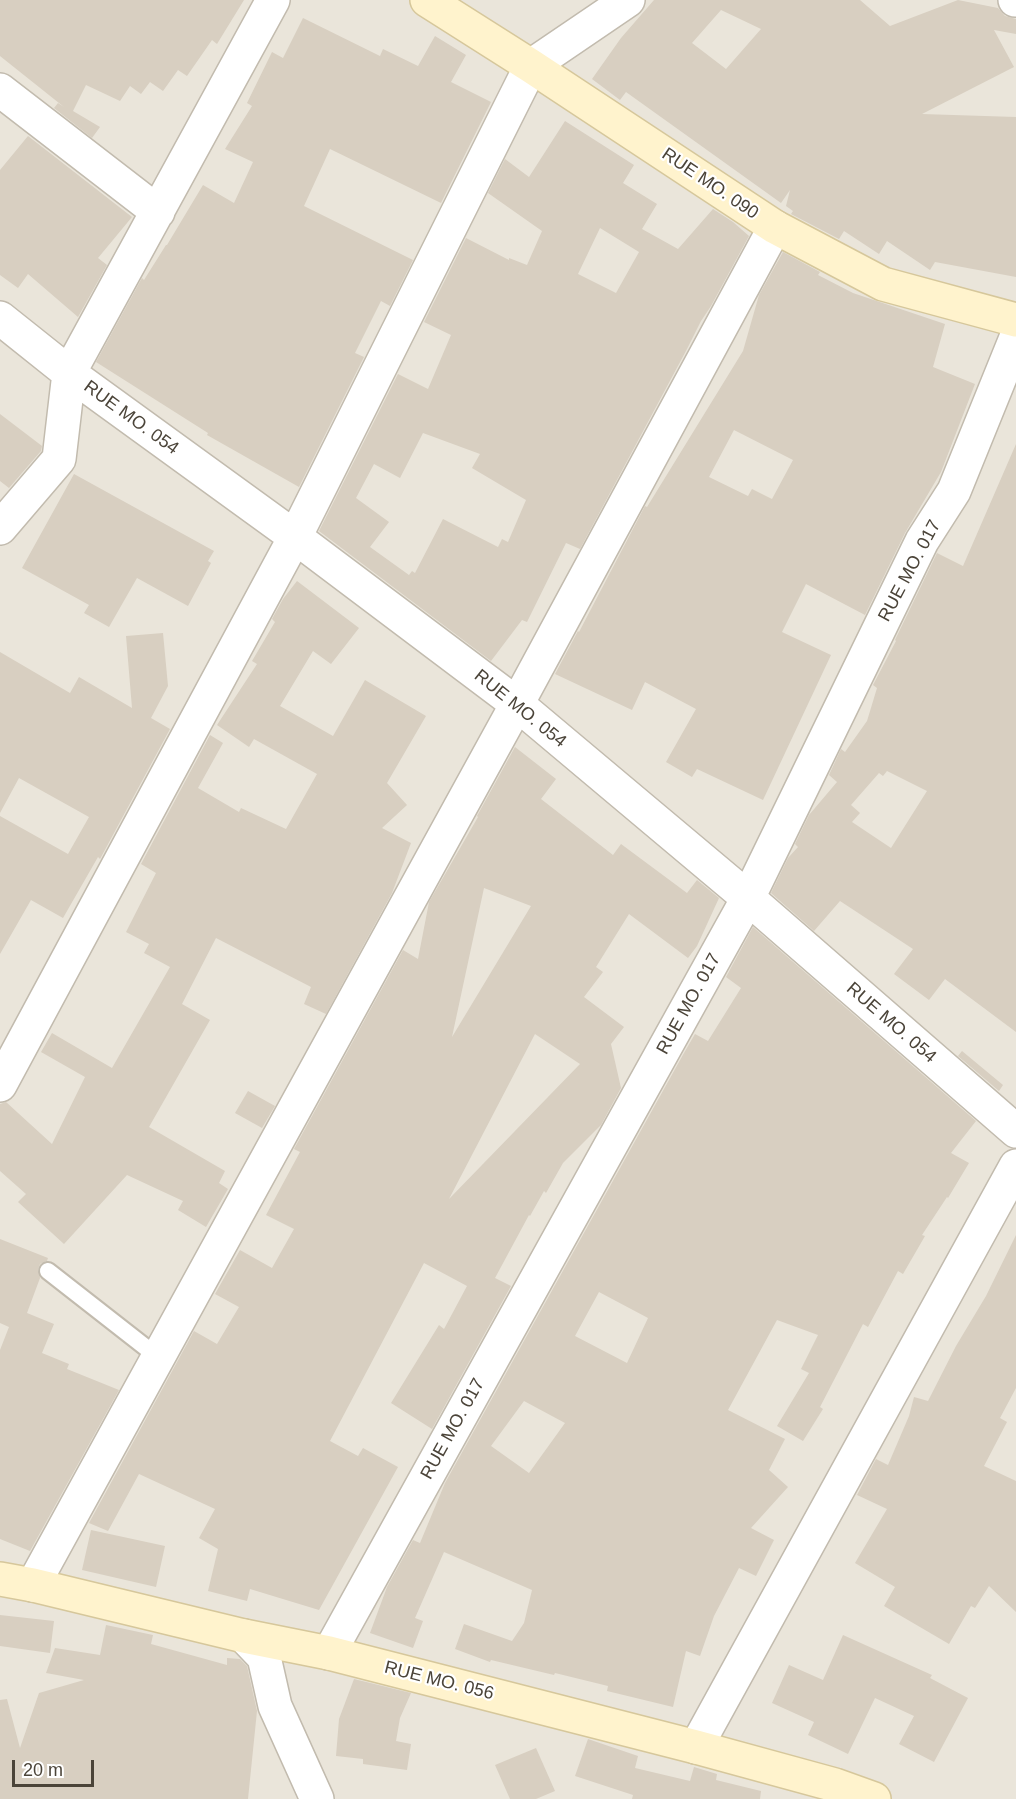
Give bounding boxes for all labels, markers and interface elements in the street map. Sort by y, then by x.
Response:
street label: RUE MO. 090 [658,144,762,224]
street label: RUE MO. 054 [79,376,183,460]
street label: RUE MO. 017 [874,516,946,626]
street label: RUE MO. 054 [470,665,570,753]
street label: RUE MO. 017 [652,950,726,1058]
street label: RUE MO. 054 [842,978,940,1068]
street label: RUE MO. 017 [416,1375,490,1483]
street label: RUE MO. 056 [382,1657,496,1705]
scale bar [15,1748,98,1786]
text: 20 m [23,1760,63,1780]

